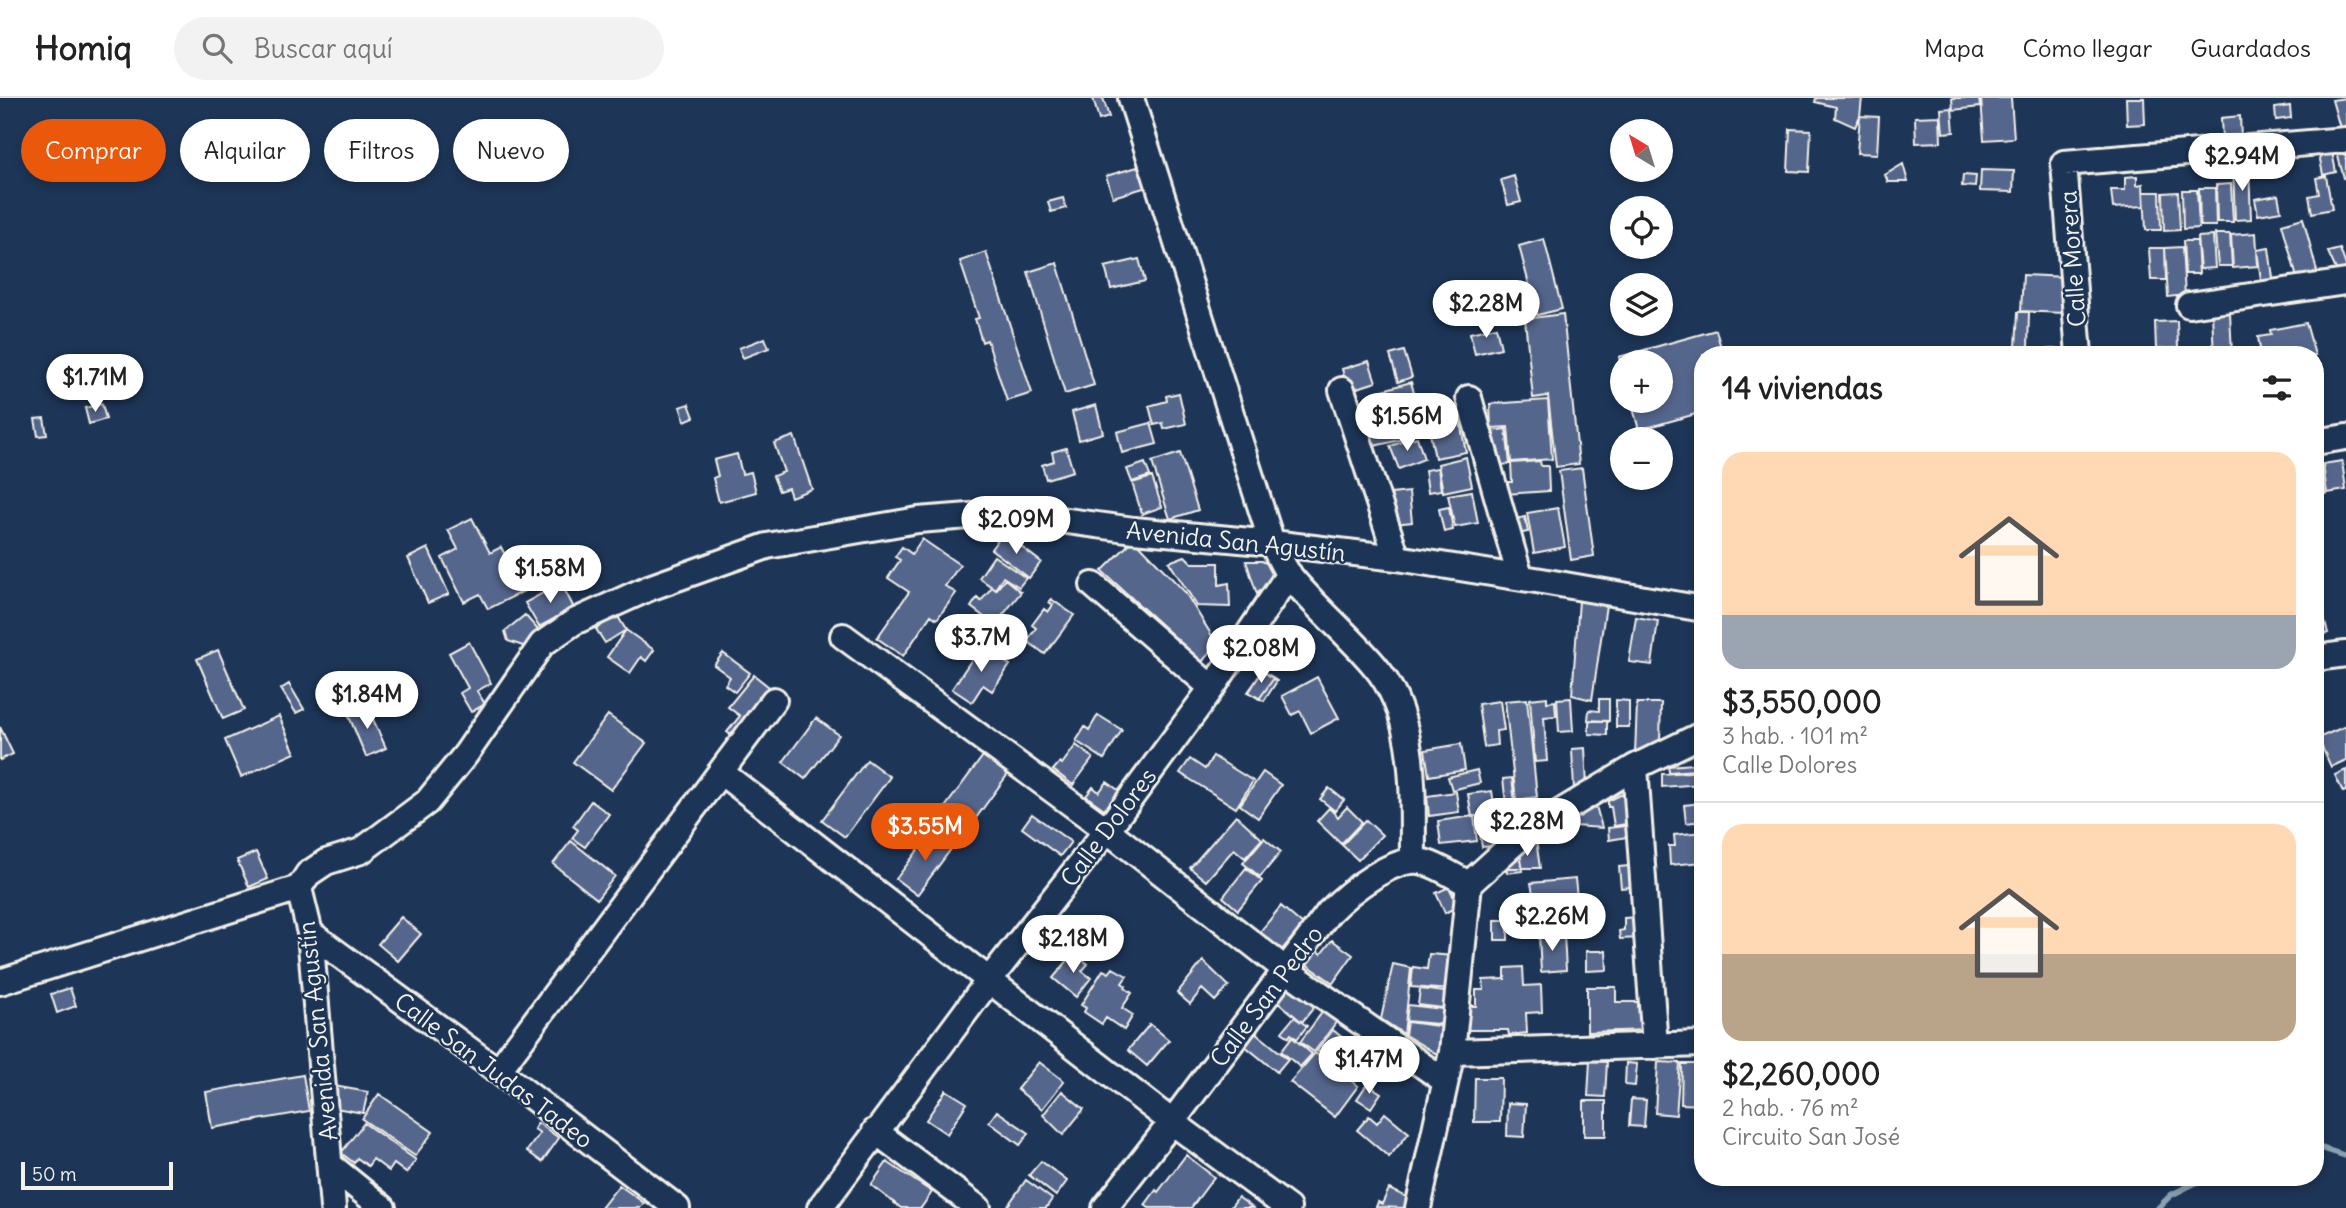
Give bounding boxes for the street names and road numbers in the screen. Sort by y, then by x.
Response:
street label: Calle Morera [2052,190,2092,328]
street label: Avenida San Agustín [1125,515,1347,567]
street label: Calle Dolores [1054,762,1162,892]
street label: Calle San Pedro [1203,919,1329,1073]
street label: Avenida San Agustín [291,920,343,1142]
street label: Calle San Judas Tadeo [389,986,599,1154]

